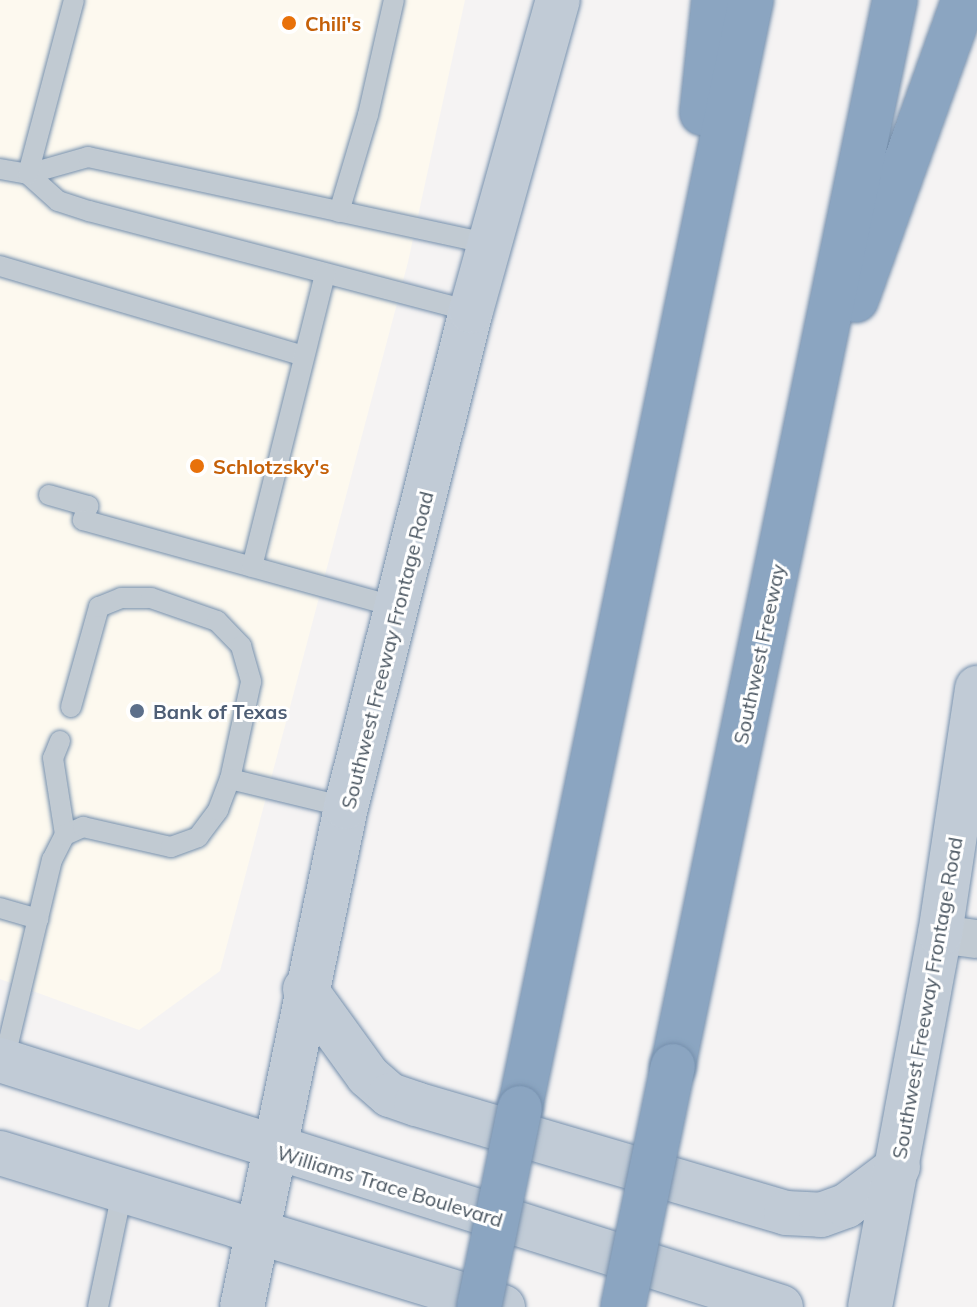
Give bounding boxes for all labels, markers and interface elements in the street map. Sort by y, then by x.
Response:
place label: Chili's [305,11,361,35]
marker: Chili's [280,14,298,32]
place label: Schlotzsky's [213,454,329,478]
marker: Schlotzsky's [188,457,206,475]
street label: Southwest Freeway Frontage Road [336,489,438,811]
street label: Southwest Freeway [728,562,790,746]
place label: Bank of Texas [153,699,287,723]
marker: Bank of Texas [128,702,146,720]
street label: Southwest Freeway Frontage Road [887,835,967,1161]
street label: Williams Trace Boulevard [274,1140,506,1232]

